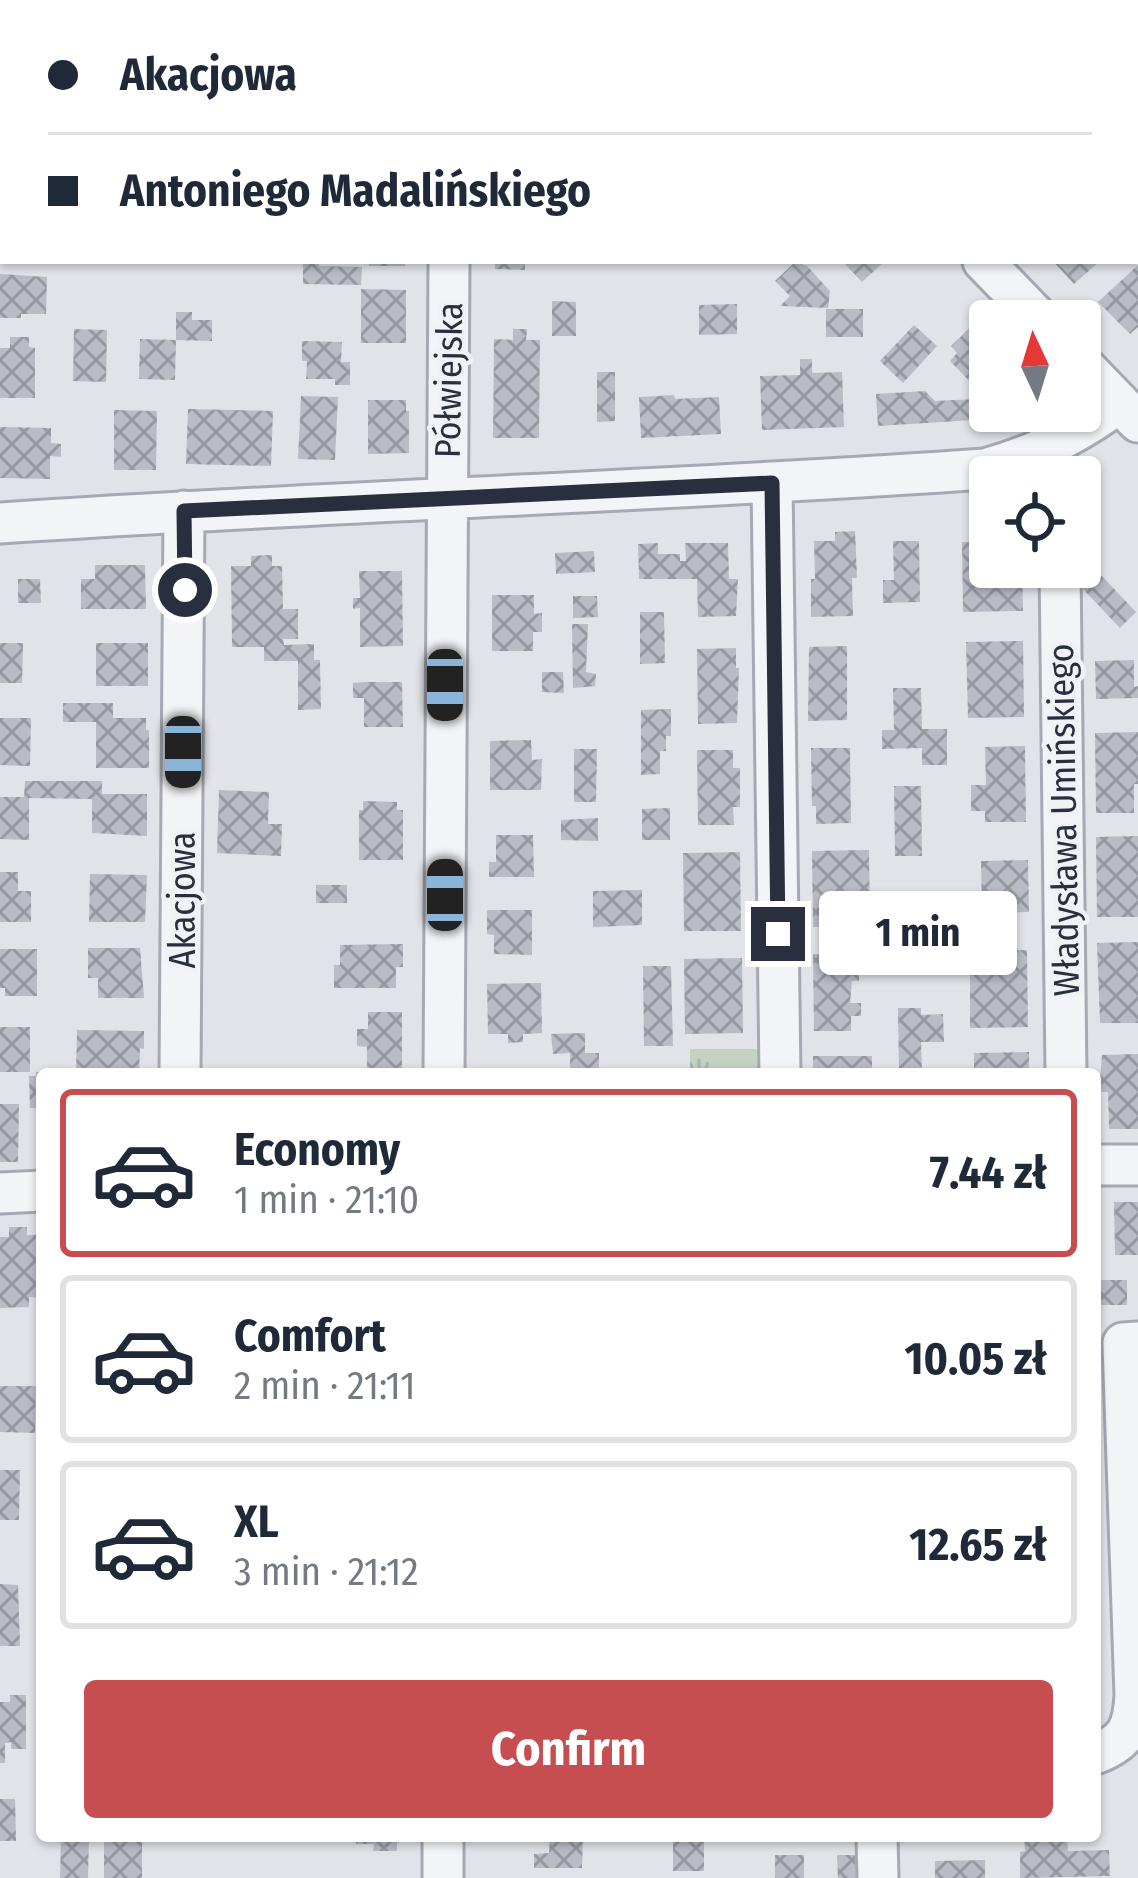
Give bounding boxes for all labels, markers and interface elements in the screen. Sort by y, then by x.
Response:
text: Akacjowa [120,48,297,102]
text: Antoniego Madalińskiego [120,164,591,218]
north arrow [969,300,1101,432]
map controls [969,300,1101,588]
street label: Półwiejska [426,302,472,458]
button: locate [969,456,1101,588]
route start [158,563,212,617]
street label: Władysława Umińskiego [1039,643,1089,997]
car [427,649,463,721]
car [165,716,201,788]
street label: Akacjowa [161,832,205,968]
car [427,859,463,931]
callout: 1 min [820,892,1018,976]
route end [751,907,805,961]
text: 1 min [876,910,960,956]
icon: car [90,1119,198,1227]
text: Economy [234,1123,400,1177]
text: 7.44 zł [930,1146,1047,1200]
text: 1 min · 21:10 [234,1177,419,1223]
icon: car [90,1305,198,1413]
text: Comfort [234,1309,386,1363]
text: 10.05 zł [905,1332,1047,1386]
text: 2 min · 21:11 [234,1363,415,1409]
icon: car [90,1491,198,1599]
text: XL [234,1495,279,1549]
text: 12.65 zł [909,1518,1047,1572]
text: 3 min · 21:12 [234,1549,418,1595]
button: Confirm [84,1680,1053,1818]

